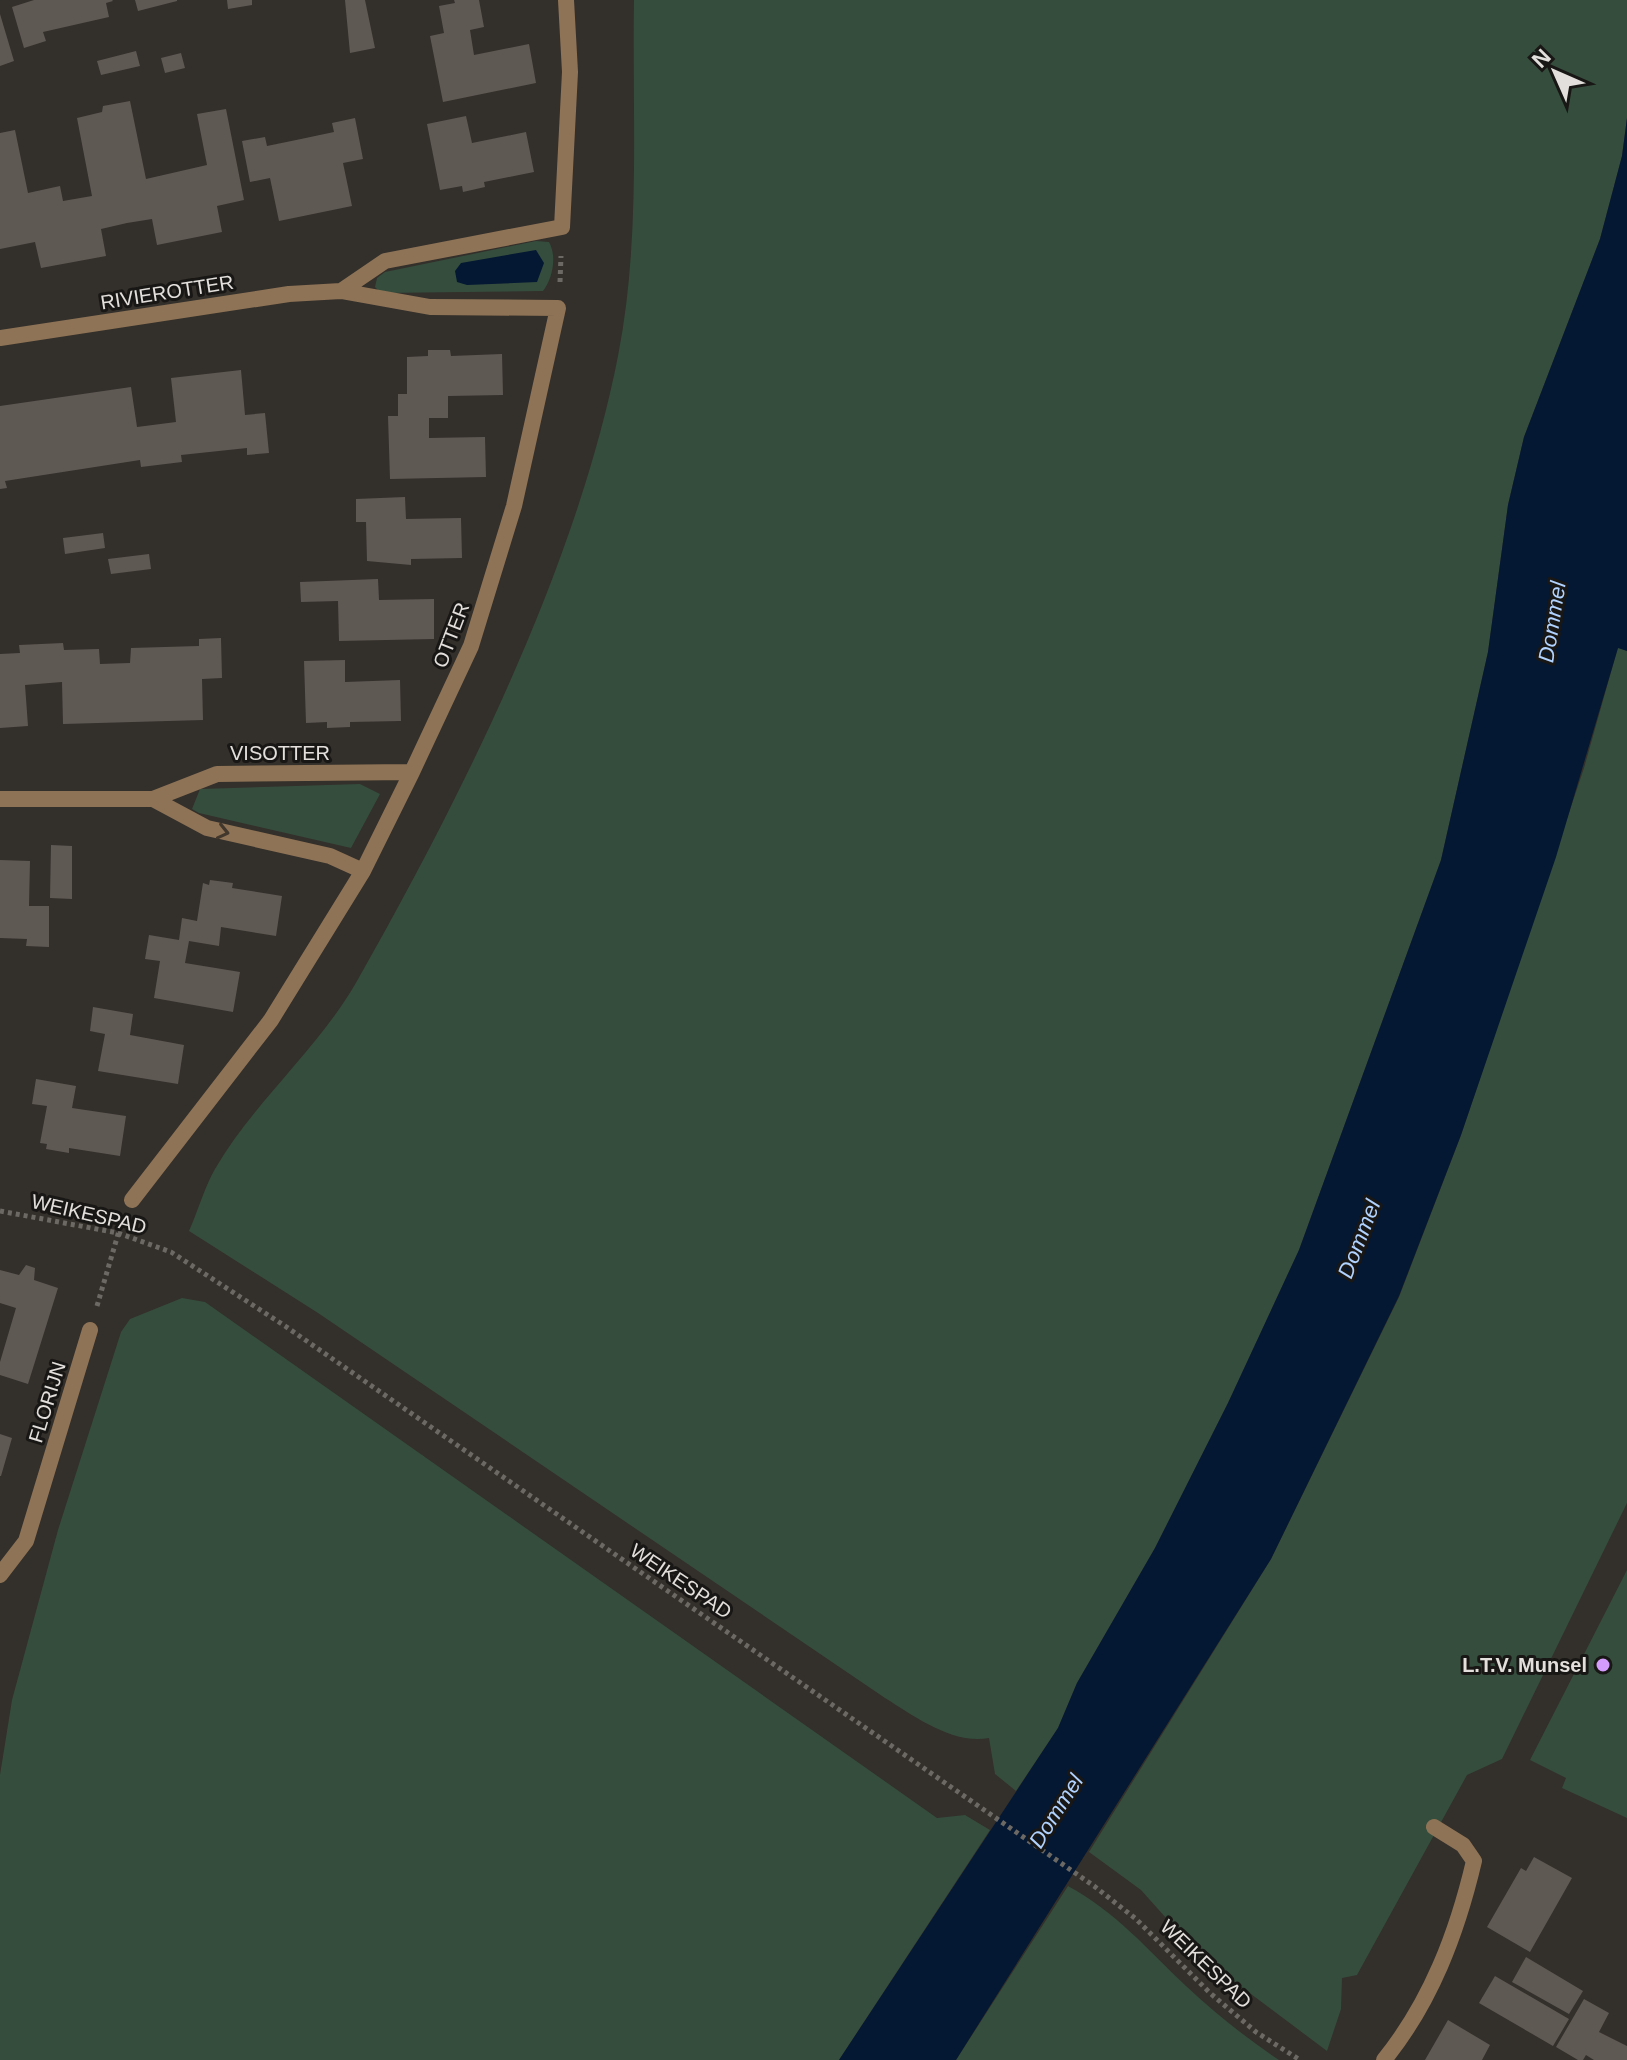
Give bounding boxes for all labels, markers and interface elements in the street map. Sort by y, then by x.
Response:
north arrow [1515,32,1595,112]
text: N [1527,44,1556,73]
street label: RIVIEROTTER [99,271,235,313]
water label: Dommel [1533,579,1571,664]
street label: OTTER [429,599,473,671]
street label: VISOTTER [230,742,330,764]
one-way arrow [216,823,229,840]
street label: WEIKESPAD [29,1190,149,1238]
water label: Dommel [1333,1195,1386,1282]
street label: FLORIJN [24,1359,70,1445]
street label: WEIKESPAD [626,1539,736,1623]
place label: L.T.V. Munsel [1462,1654,1587,1676]
marker: L.T.V. Munsel [1594,1656,1612,1674]
water label: Dommel [1024,1769,1089,1852]
street label: WEIKESPAD [1156,1915,1256,2013]

